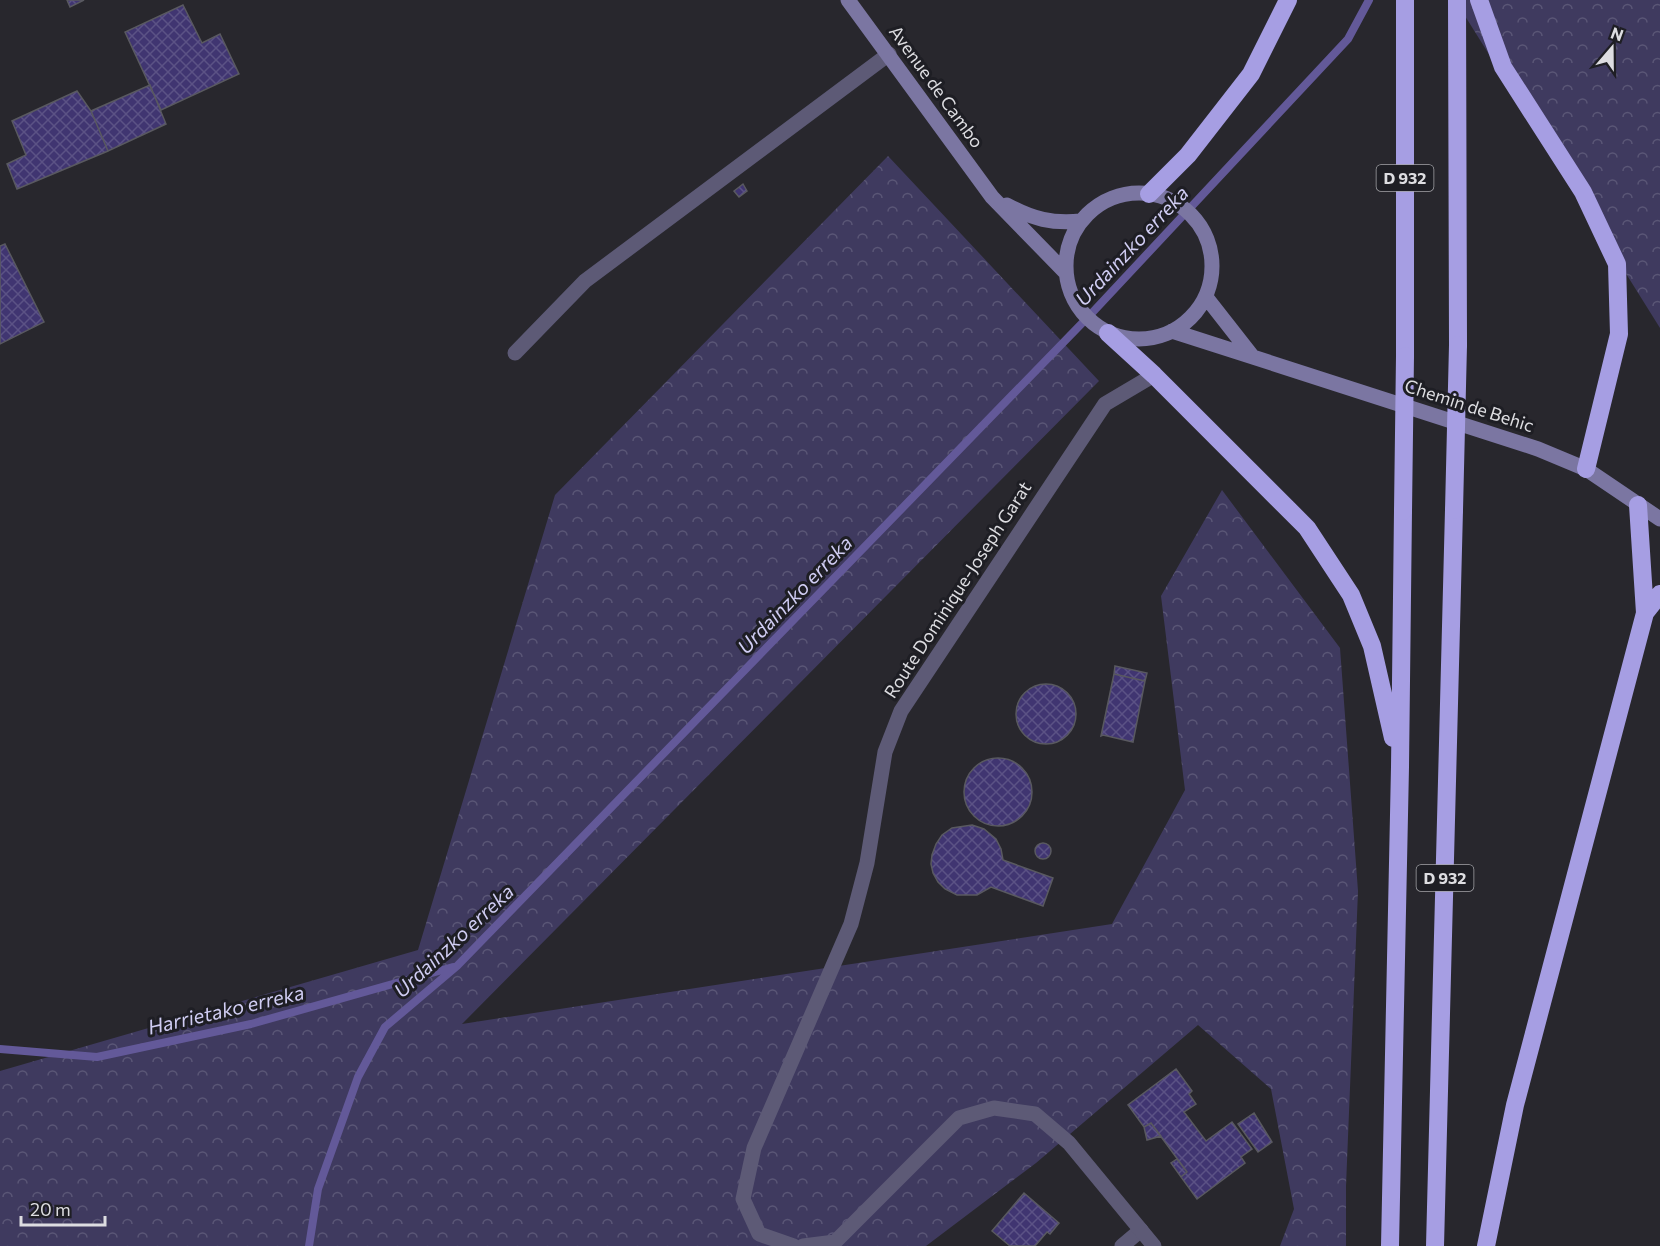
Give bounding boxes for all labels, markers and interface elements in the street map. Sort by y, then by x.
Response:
north arrow [1582,18,1642,78]
street label: Avenue de Cambo [885,21,989,152]
text: N [1608,22,1626,44]
road number: D 932 [1376,165,1434,191]
water label: Urdainzko erreka [1070,180,1193,310]
street label: Chemin de Behic [1402,374,1537,436]
street label: Route Dominique-Joseph Garat [879,477,1035,702]
water label: Urdainzko erreka [732,530,857,658]
road number: D 932 [1416,865,1474,891]
water label: Urdainzko erreka [388,879,518,1002]
water label: Harrietako erreka [145,979,306,1039]
scale bar [21,1189,105,1227]
text: 20 m [30,1198,71,1220]

